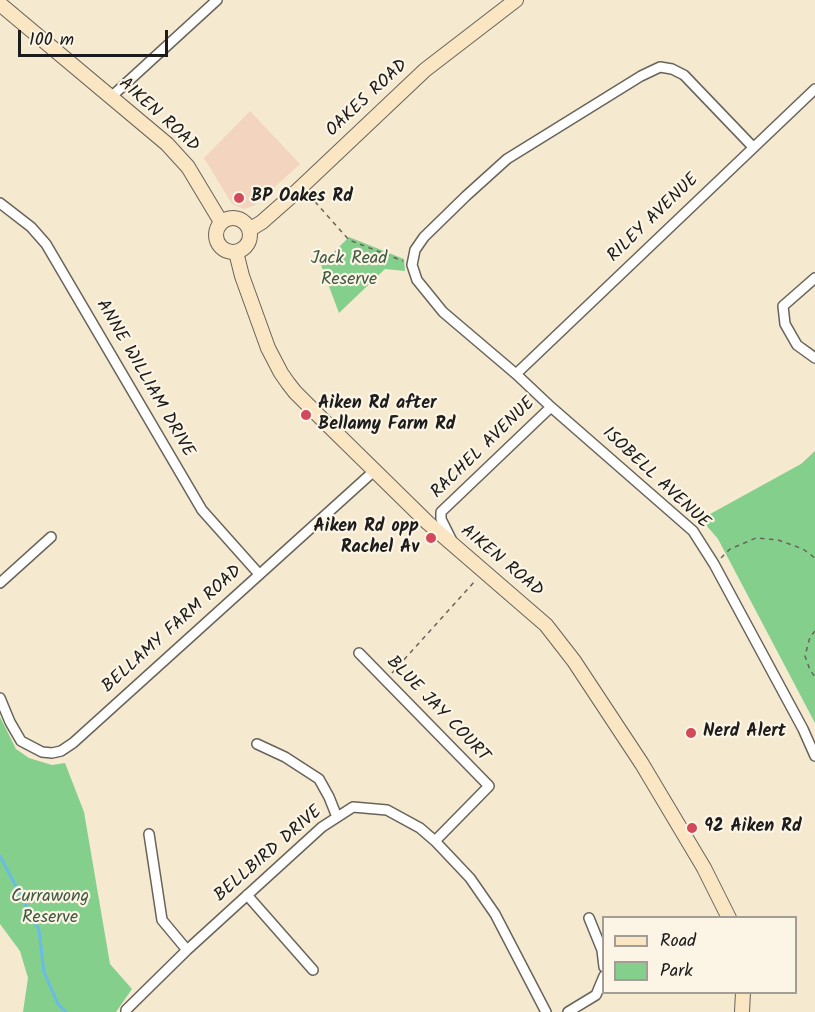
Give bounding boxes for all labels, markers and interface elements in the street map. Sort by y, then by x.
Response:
scale bar [21,18,171,56]
text: 100 m [29,26,74,55]
street label: OAKES ROAD [323,56,413,142]
street label: AIKEN ROAD [113,74,203,158]
street label: RILEY AVENUE [604,170,704,268]
place label: BP Oakes Rd [251,187,353,209]
marker: BP Oakes Rd [232,191,246,205]
park label: Jack Read Reserve [311,249,387,292]
street label: ANNE WILLIAM DRIVE [90,296,198,462]
place label: Aiken Rd after Bellamy Farm Rd [318,394,455,436]
street label: RACHEL AVENUE [427,394,541,504]
marker: Aiken Rd after Bellamy Farm Rd [299,408,313,422]
street label: ISOBELL AVENUE [597,424,713,534]
place label: Aiken Rd opp Rachel Av [313,517,419,560]
street label: AIKEN ROAD [455,521,547,603]
marker: Aiken Rd opp Rachel Av [424,531,438,545]
street label: BELLAMY FARM ROAD [99,561,247,699]
street label: BLUE JAY COURT [381,652,493,768]
place label: Nerd Alert [703,722,786,744]
marker: Nerd Alert [684,726,698,740]
street label: BELLBIRD DRIVE [211,802,327,908]
place label: 92 Aiken Rd [704,817,802,839]
marker: 92 Aiken Rd [685,821,699,835]
park label: Currawong Reserve [11,887,89,930]
legend [602,916,797,994]
text: Road [660,927,696,956]
text: Park [660,957,693,986]

